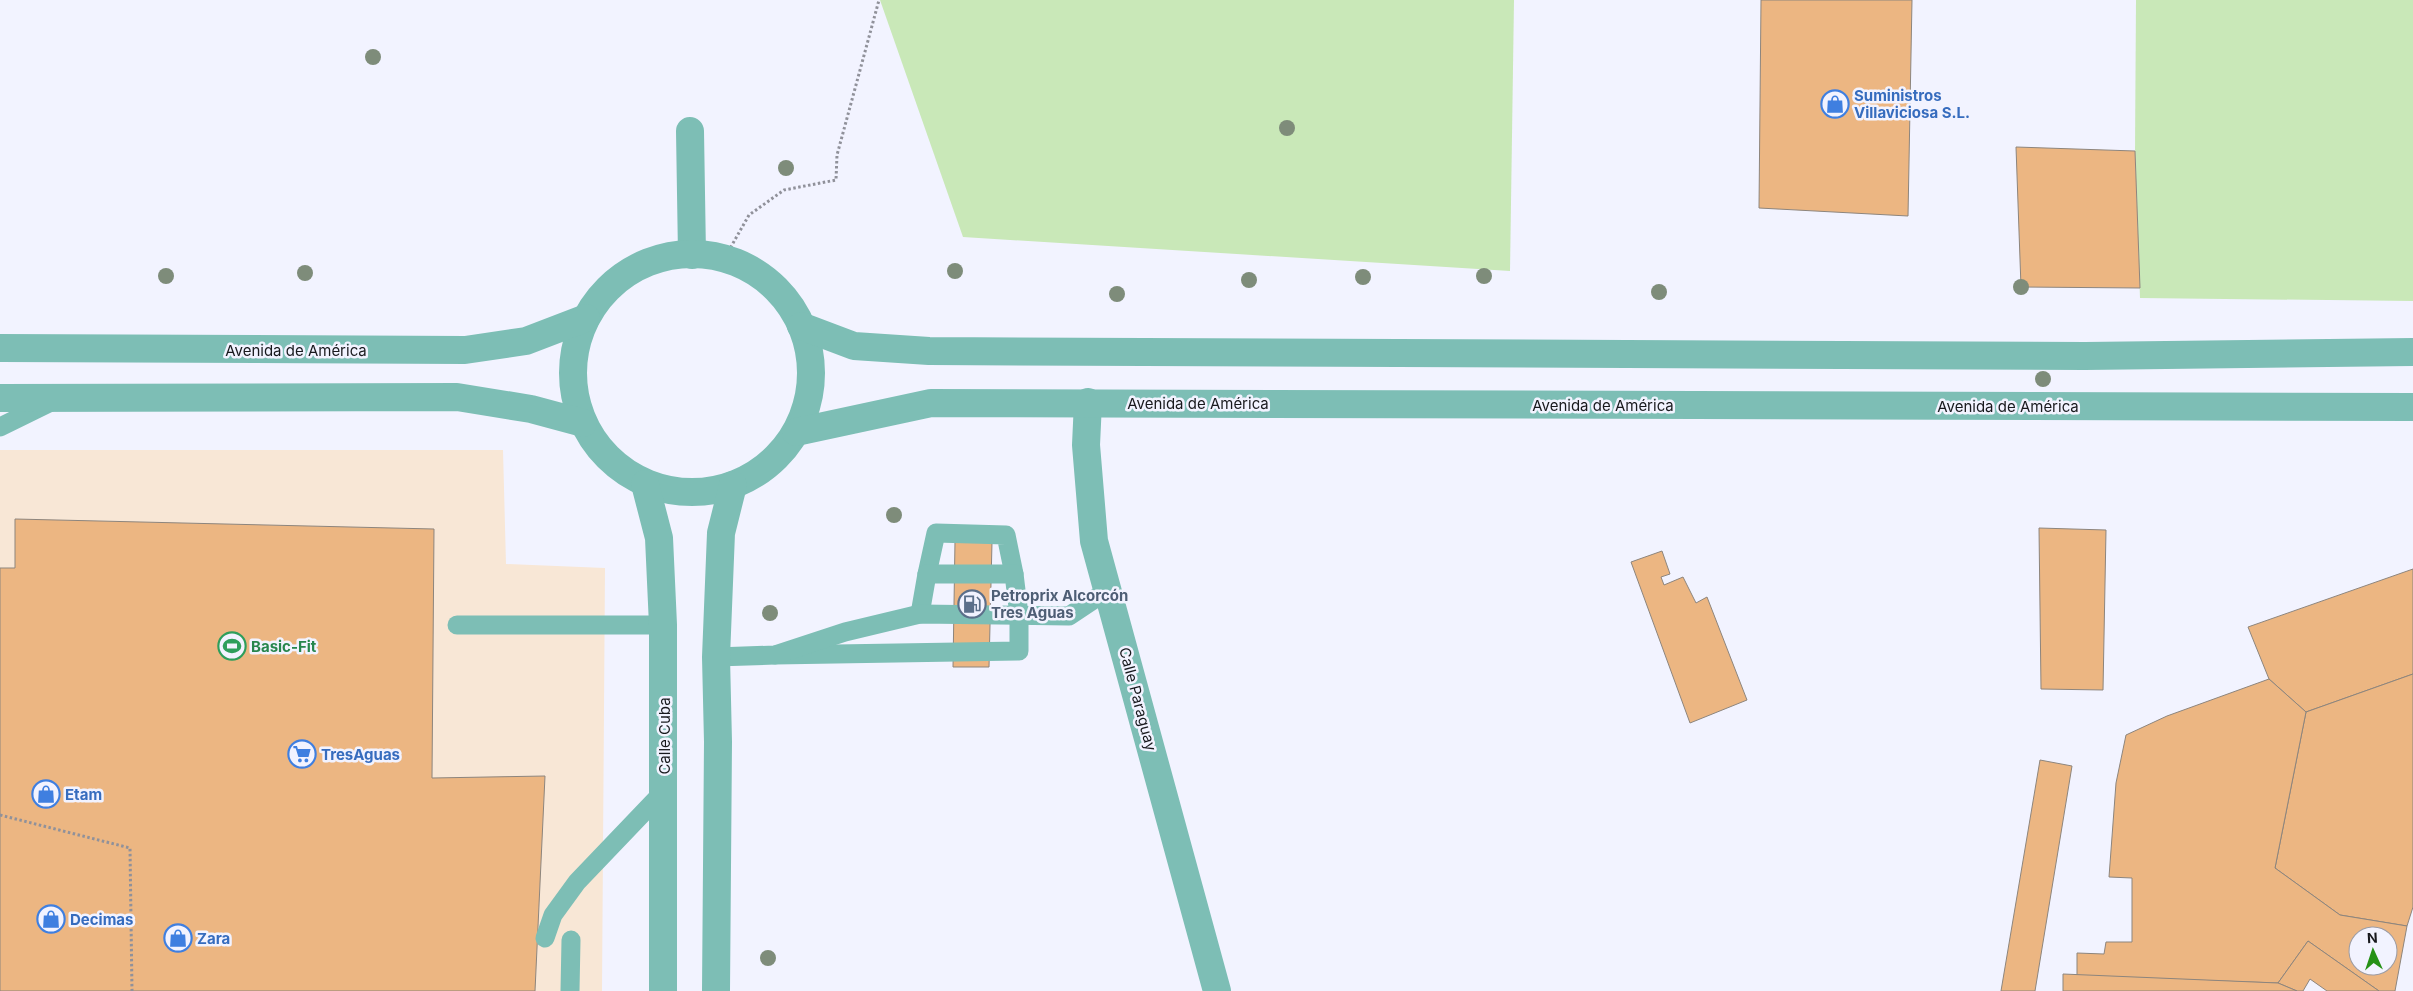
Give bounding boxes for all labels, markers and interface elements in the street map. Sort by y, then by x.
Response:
place label: Suministros Villaviciosa S.L. [1854,86,1970,122]
shop icon: Suministros Villaviciosa S.L. [1820,89,1850,119]
street label: Avenida de América [225,341,367,360]
street label: Avenida de América [1127,394,1269,413]
street label: Avenida de América [1532,396,1674,415]
street label: Avenida de América [1937,397,2079,416]
place label: Petroprix Alcorcón Tres Aguas [991,586,1128,622]
fuel station icon: Petroprix Alcorcón Tres Aguas [957,589,987,619]
sports icon: Basic-Fit [217,631,247,661]
place label: Basic-Fit [251,637,317,656]
street label: Calle Paraguay [1115,645,1161,753]
street label: Calle Cuba [655,697,674,775]
supermarket icon: TresAguas [287,739,317,769]
place label: TresAguas [321,745,400,764]
shop icon: Etam [31,779,61,809]
place label: Etam [65,785,102,804]
shop icon: Decimas [36,904,66,934]
place label: Decimas [70,910,133,929]
shop icon: Zara [163,923,193,953]
north arrow [2348,926,2398,976]
place label: Zara [197,929,230,948]
text: N [2367,929,2378,946]

